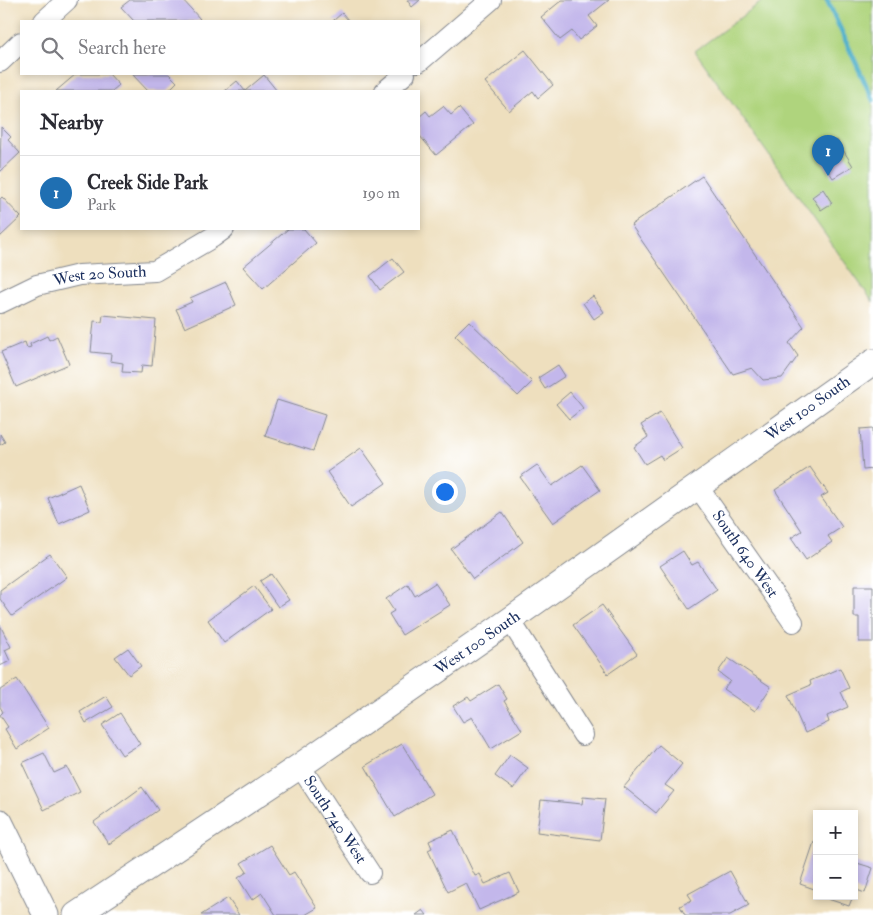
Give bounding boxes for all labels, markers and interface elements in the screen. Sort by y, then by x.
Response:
search box [20,20,420,75]
icon: search [38,34,66,62]
text: Search here [78,36,166,60]
text: Nearby [40,109,103,136]
pin: 1 [812,135,844,176]
text: Creek Side Park [87,171,208,195]
text: 1 [53,183,59,203]
text: 190 m [362,183,400,203]
text: Park [87,195,116,215]
street label: West 20 South [50,261,148,291]
street label: West 100 South [761,371,854,446]
your location [432,479,458,505]
street label: South 640 West [708,506,783,602]
street label: West 100 South [430,606,524,680]
street label: South 740 West [299,772,371,867]
map controls [813,810,858,900]
button: + [813,810,858,855]
button: − [813,855,858,900]

